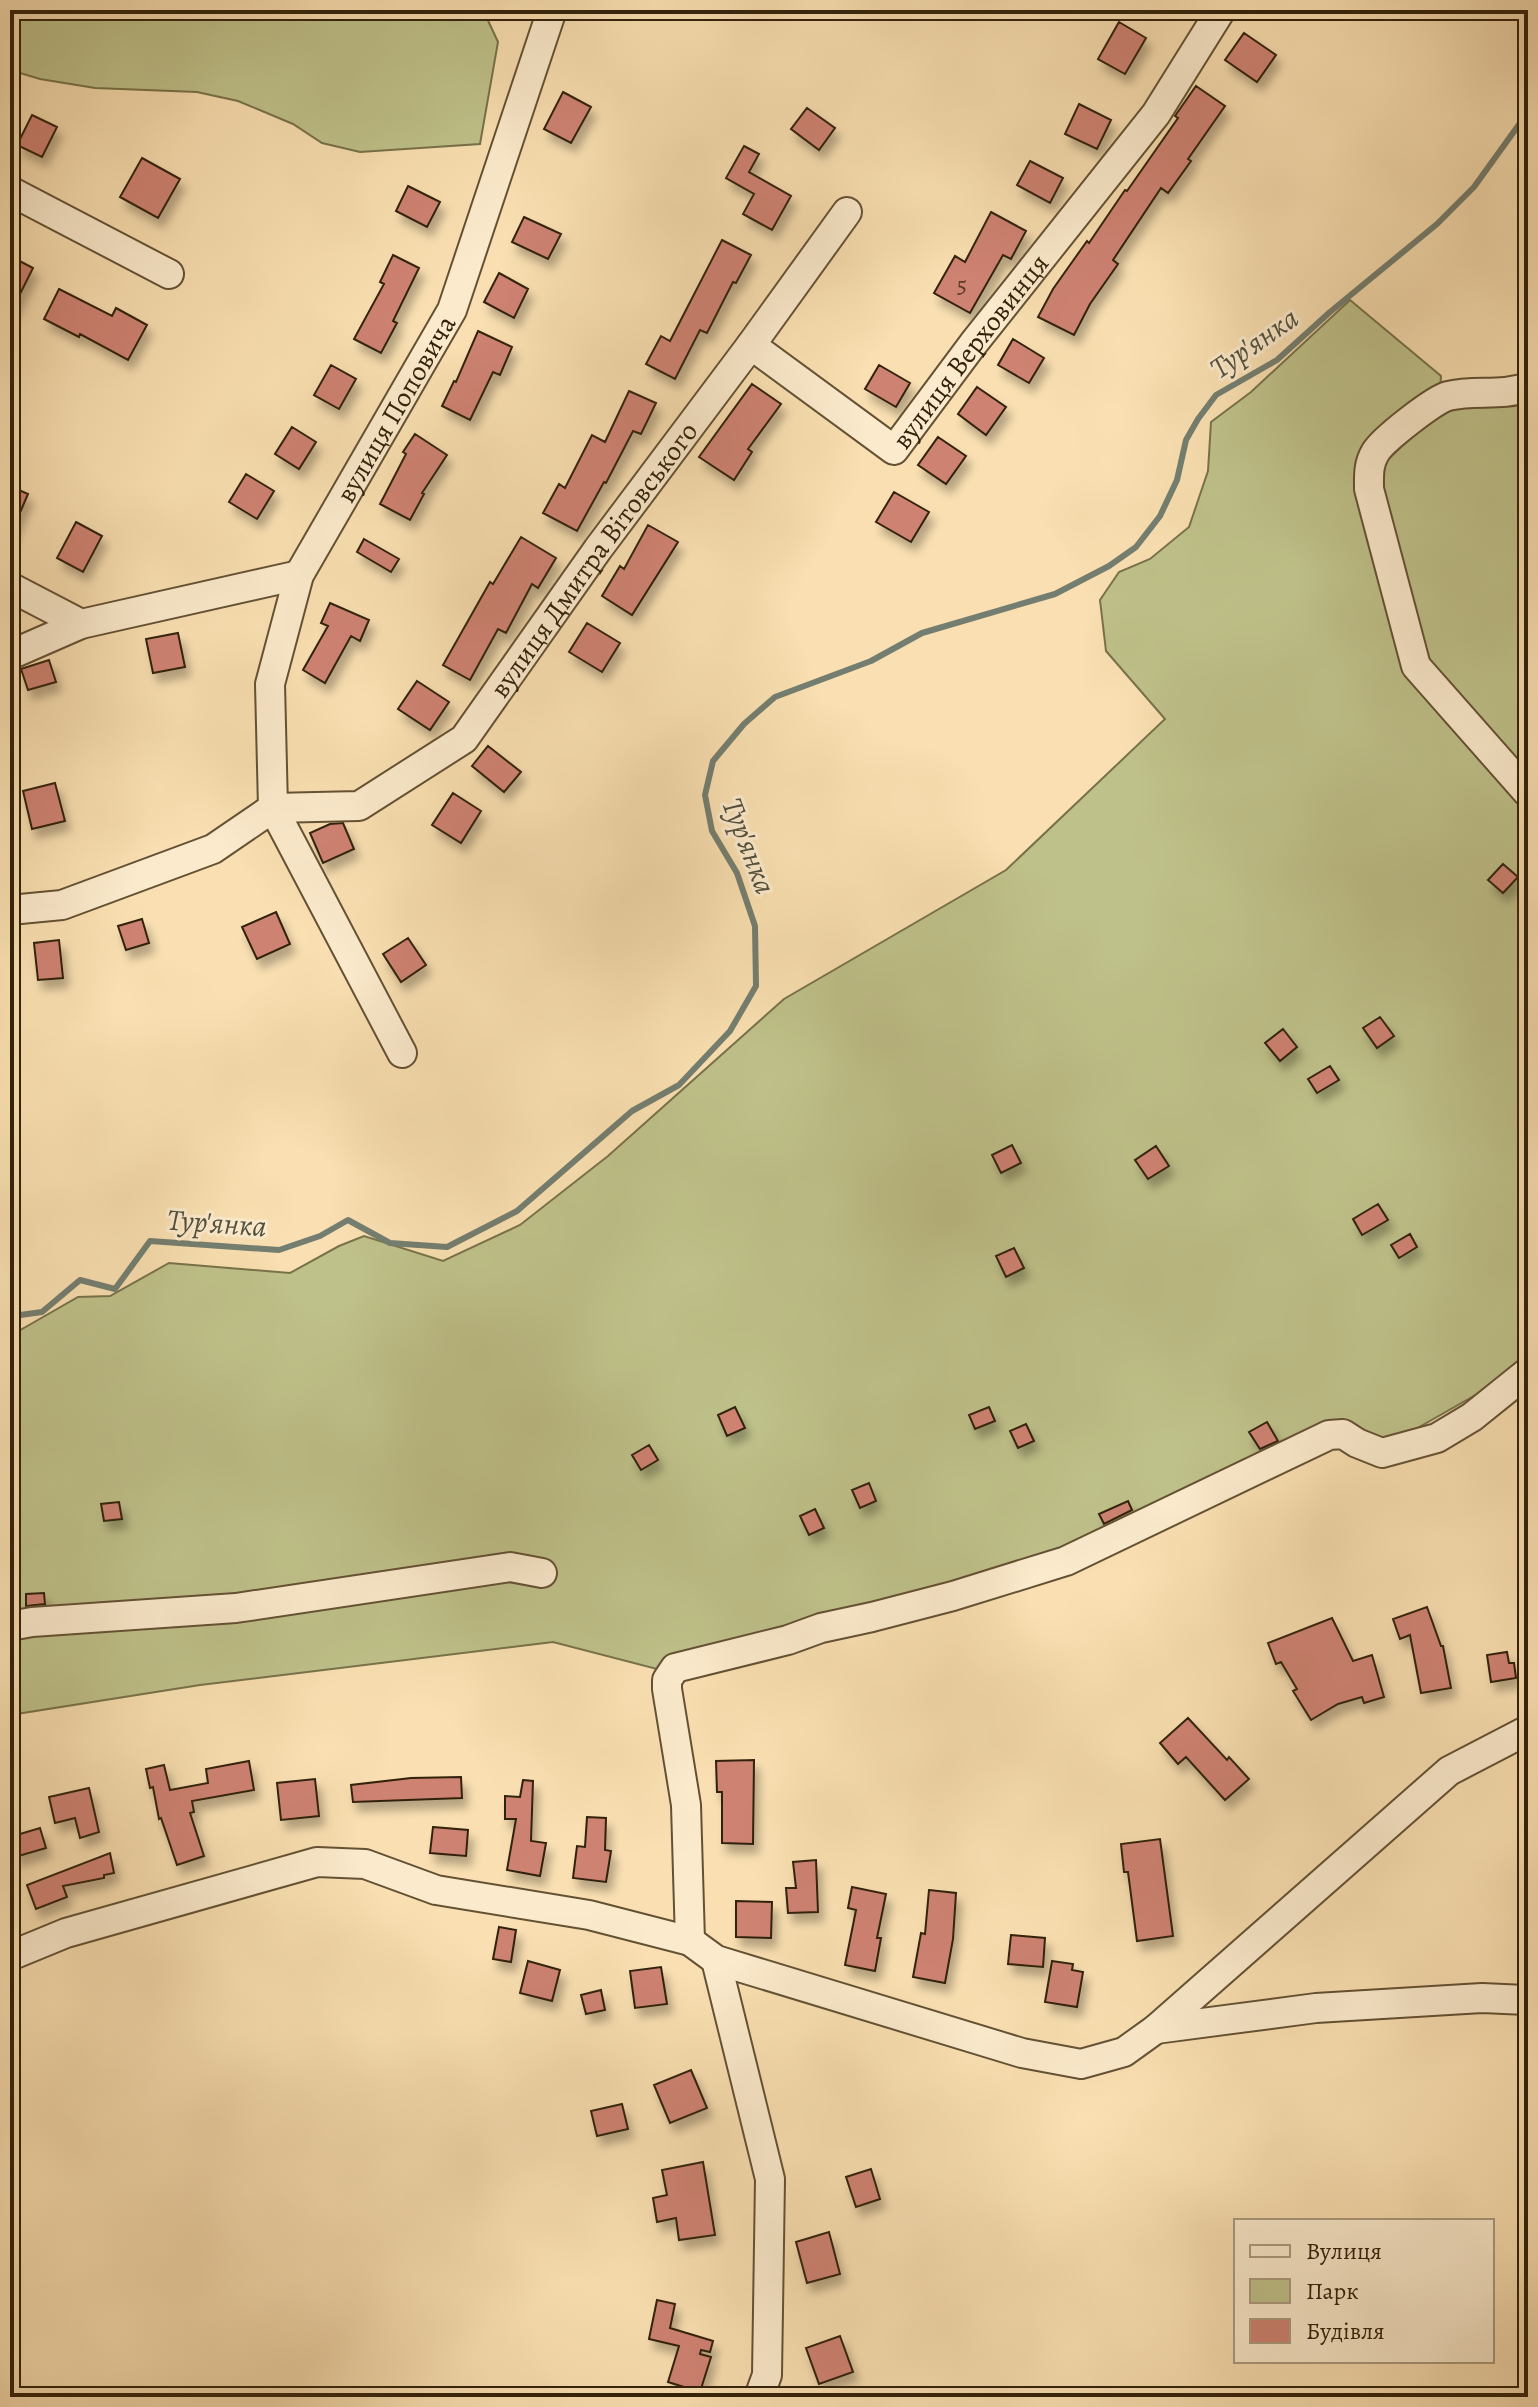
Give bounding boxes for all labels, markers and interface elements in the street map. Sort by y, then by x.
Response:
street label: вулиця Верховинця [883,246,1058,457]
house number: 5 [957,269,967,301]
water label: Тур'янка [1202,298,1306,388]
street label: вулиця Поповича [327,308,465,510]
street label: вулиця Дмитра Вітовського [481,414,707,705]
water label: Тур'янка [712,792,786,900]
water label: Тур'янка [166,1200,268,1246]
legend [1234,2219,1494,2363]
text: Вулиця [1306,2235,1382,2267]
text: Парк [1306,2275,1359,2307]
text: Будівля [1306,2315,1385,2347]

